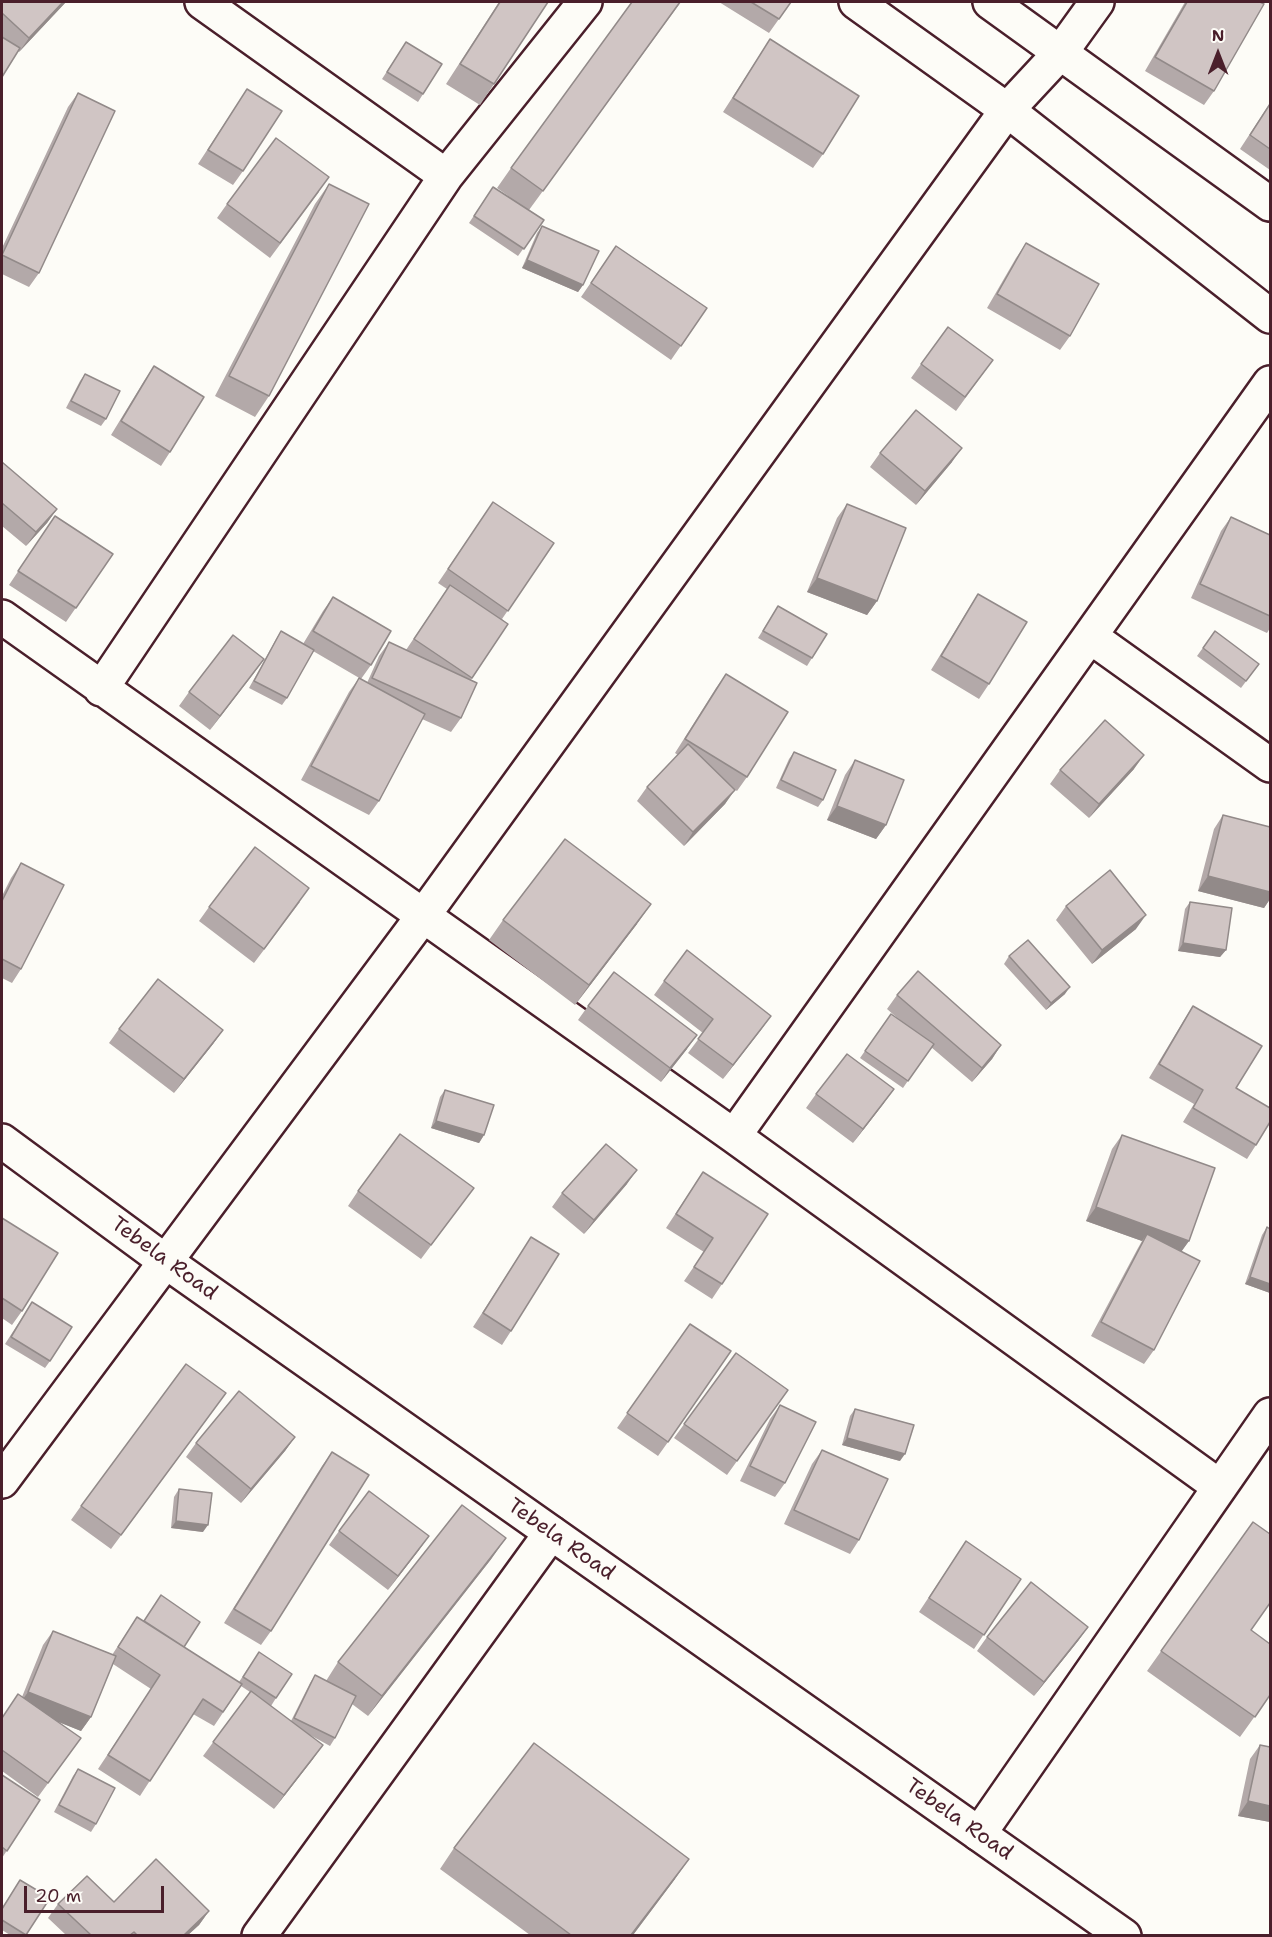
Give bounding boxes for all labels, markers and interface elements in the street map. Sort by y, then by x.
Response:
north arrow [1188,24,1248,84]
text: N [1212,25,1224,46]
street label: Tebela Road [106,1212,222,1306]
street label: Tebela Road [502,1494,620,1586]
street label: Tebela Road [900,1774,1018,1866]
scale bar [27,1874,166,1912]
text: 20 m [35,1884,81,1908]

